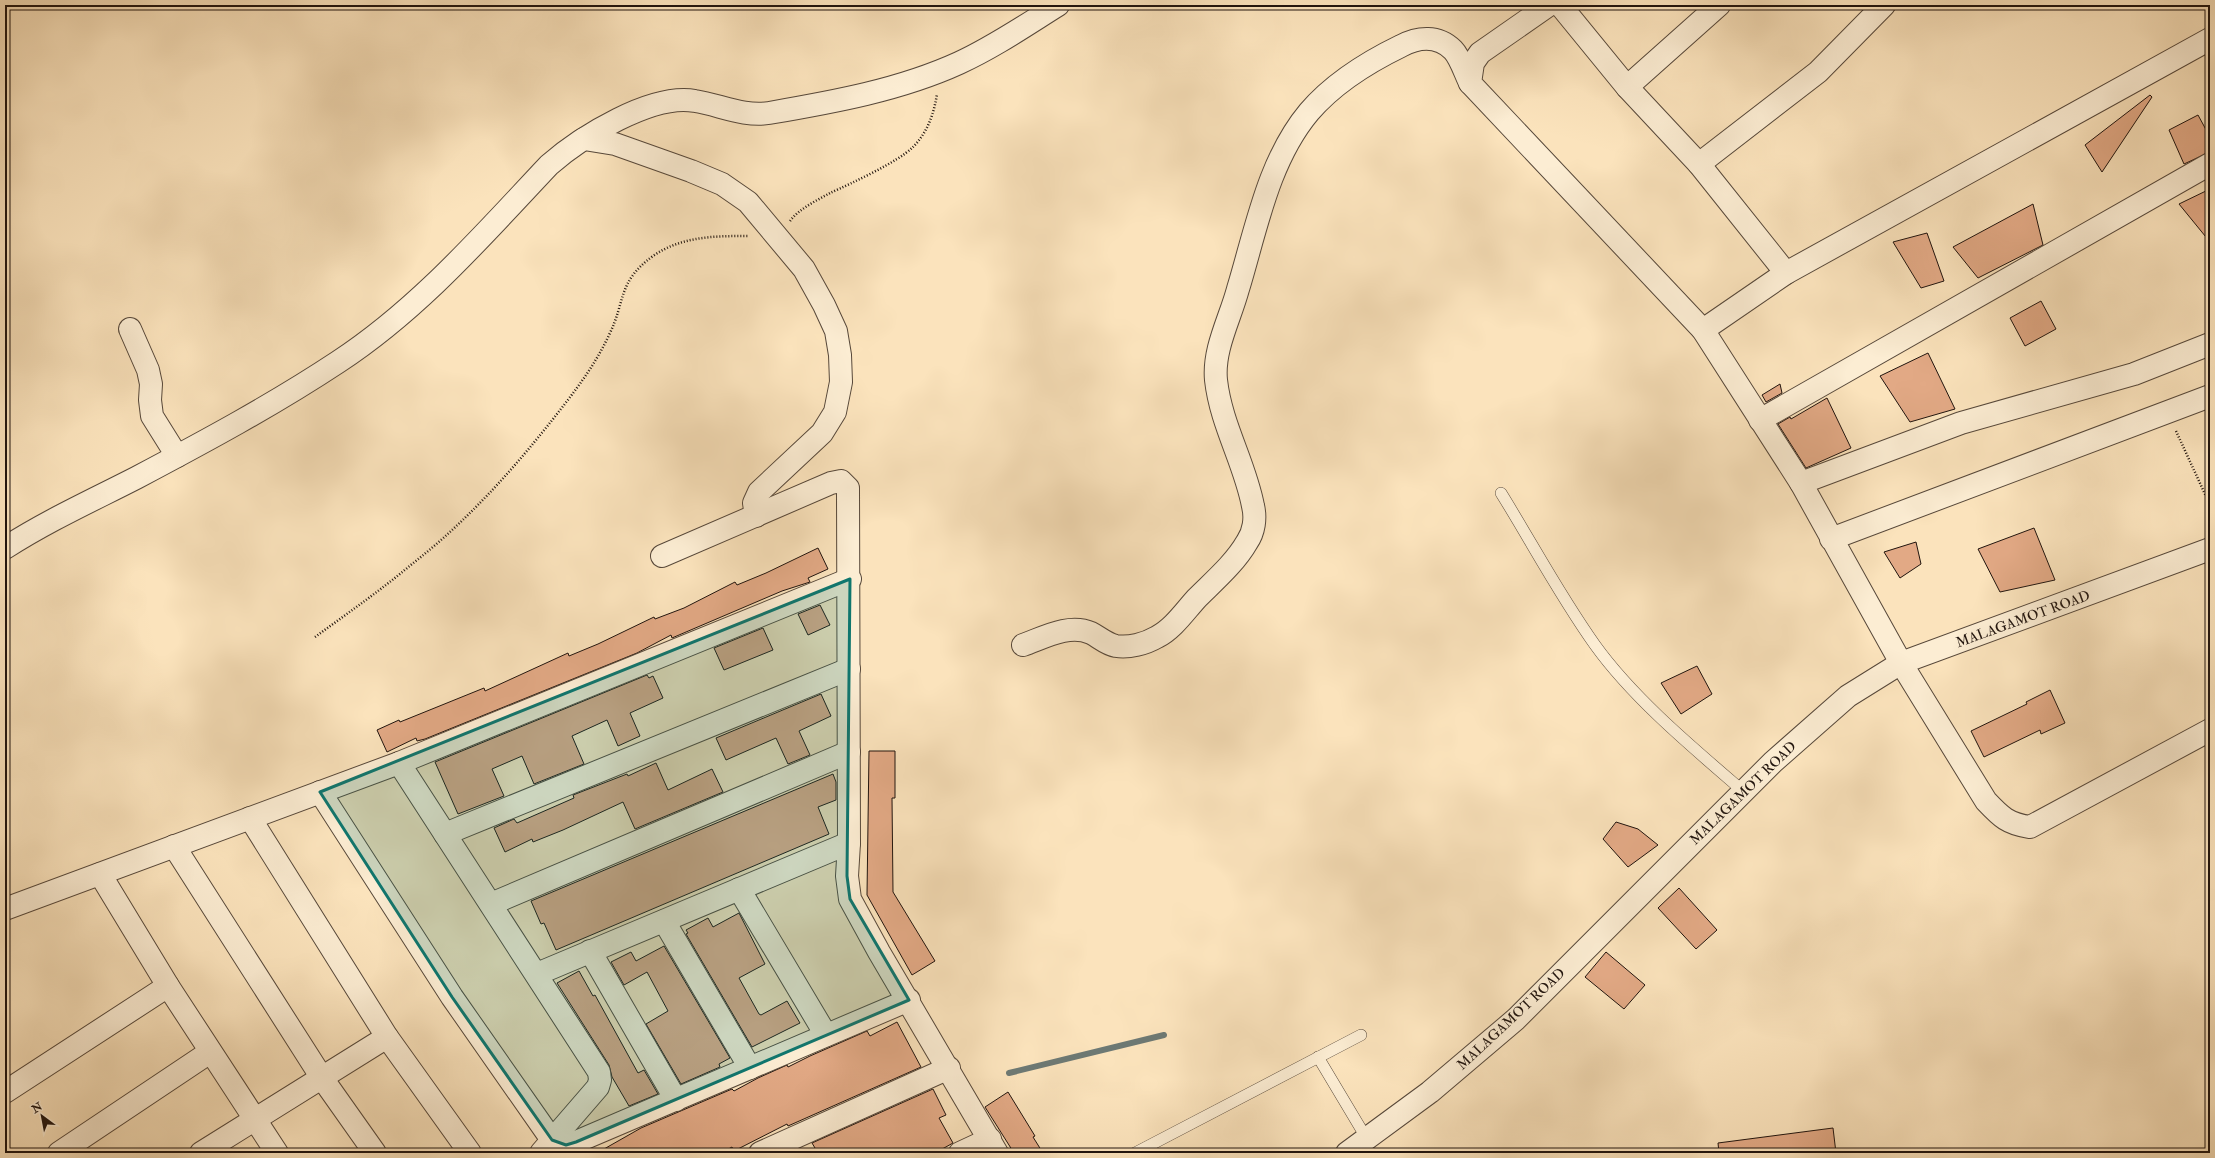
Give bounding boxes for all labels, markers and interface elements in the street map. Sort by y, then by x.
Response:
street label: MALAGAMOT ROAD [1954,587,2092,651]
street label: MALAGAMOT ROAD [1686,738,1800,848]
street label: MALAGAMOT ROAD [1453,964,1569,1074]
north arrow [22,1096,62,1136]
text: N [28,1099,46,1117]

